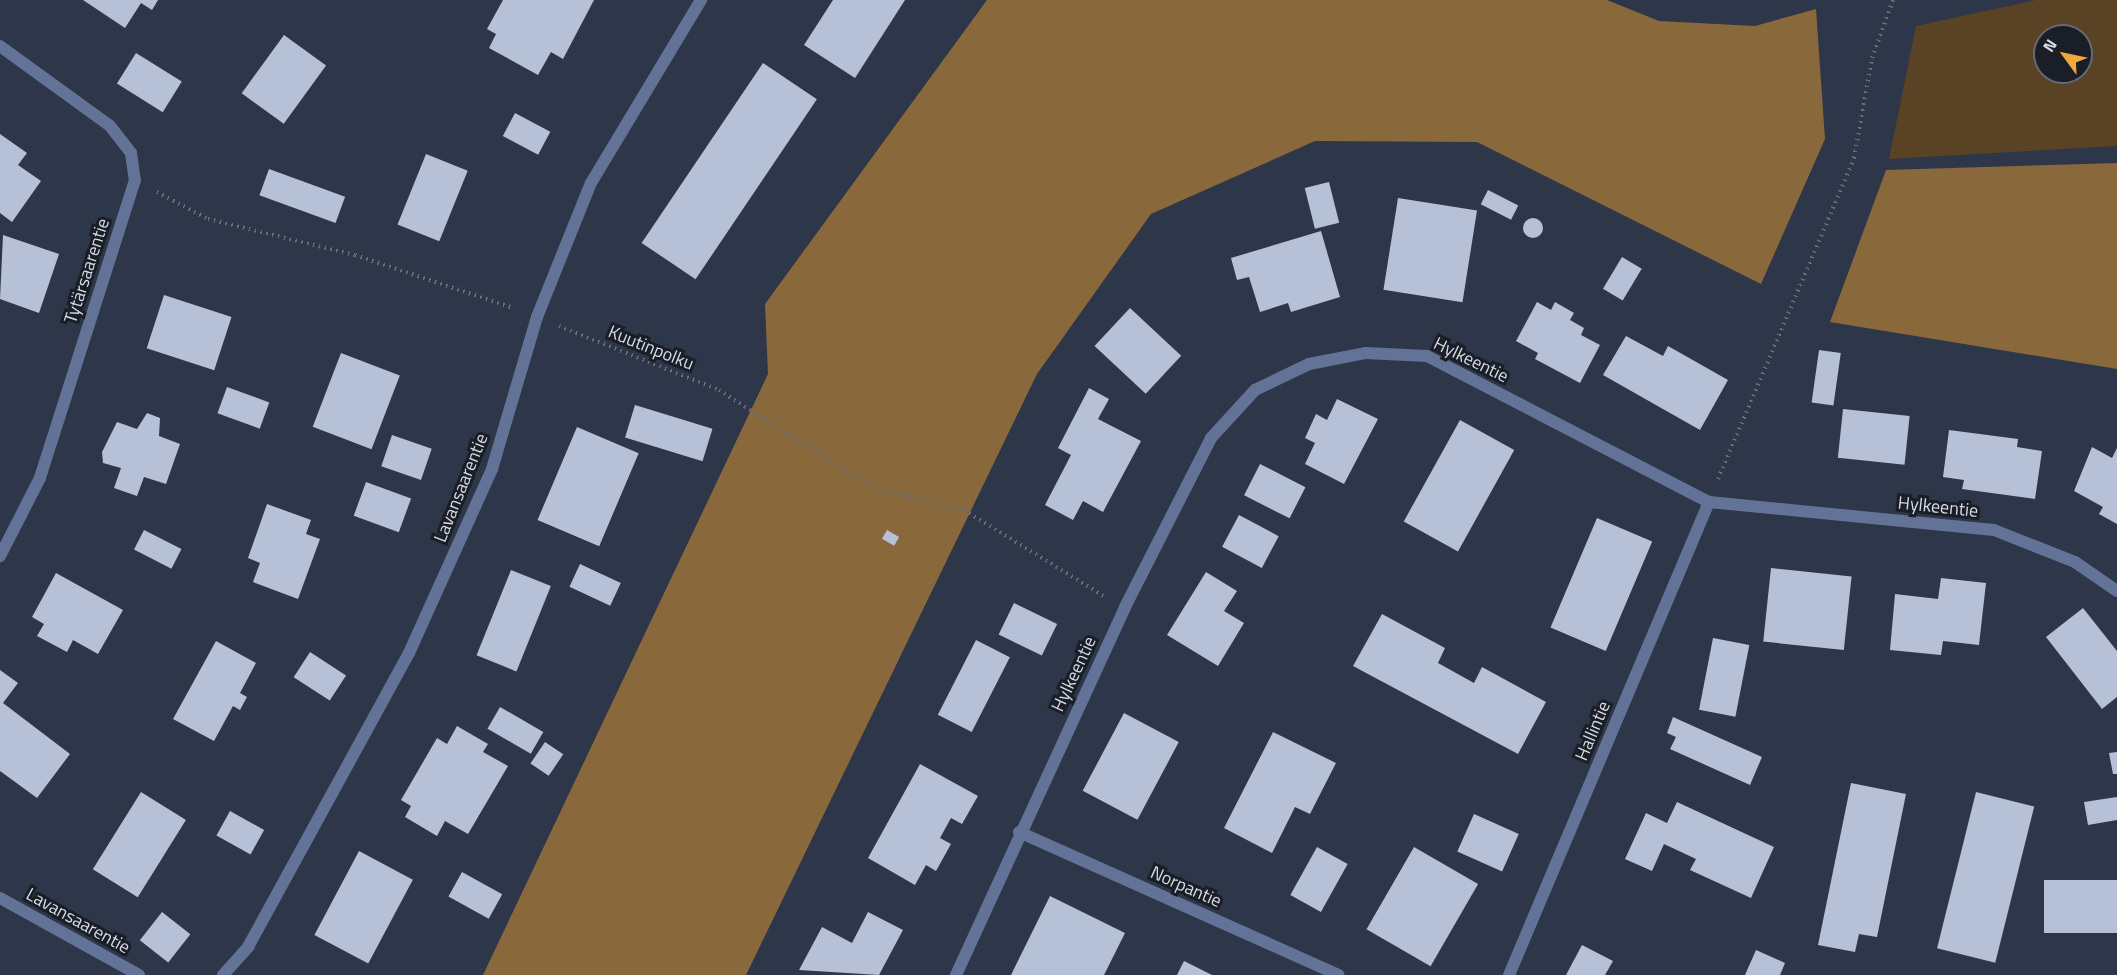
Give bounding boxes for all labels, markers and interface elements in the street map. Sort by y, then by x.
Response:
north arrow [2033,24,2093,84]
text: N [2036,34,2063,56]
street label: Tytärsaarentie [60,216,114,326]
street label: Kuutinpolku [605,321,697,375]
street label: Hylkeentie [1430,333,1512,387]
street label: Lavansaarentie [429,431,493,545]
street label: Hylkeentie [1897,492,1979,522]
street label: Hylkeentie [1047,633,1101,715]
street label: Hallintie [1571,698,1615,764]
street label: Norpantie [1147,862,1225,912]
street label: Lavansaarentie [22,884,134,958]

